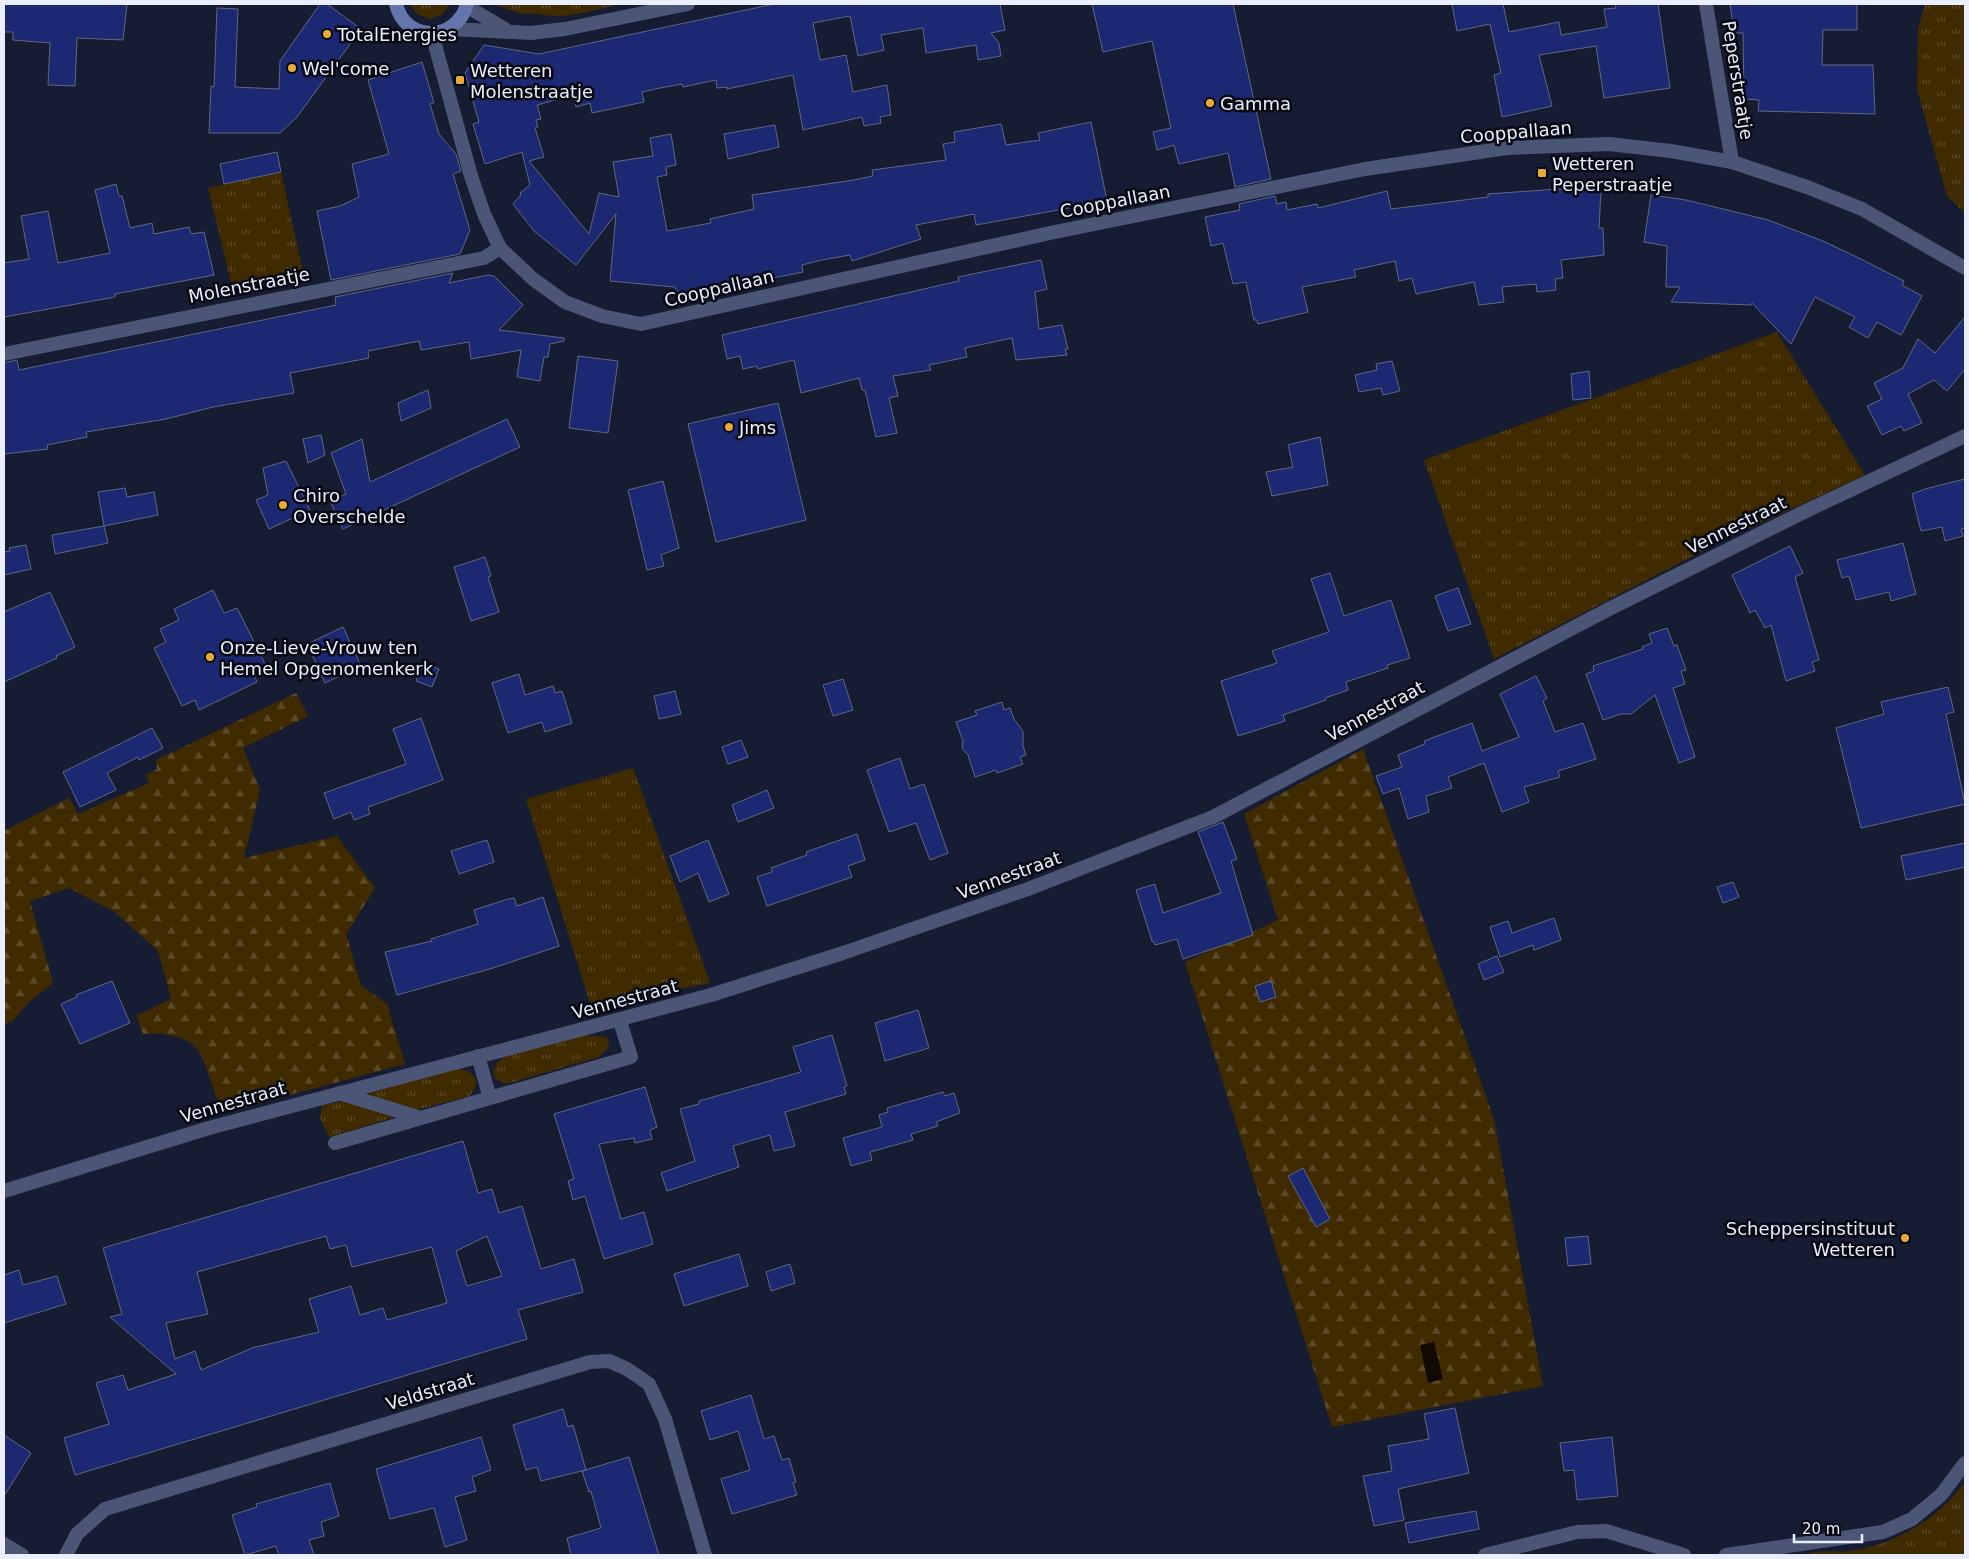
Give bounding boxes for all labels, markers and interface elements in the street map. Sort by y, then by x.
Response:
street label: Peperstraatje [1718,19,1758,141]
place label: TotalEnergies [336,24,457,45]
marker: TotalEnergies [321,28,333,40]
place label: Wel'come [302,58,389,79]
place label: Wetteren Molenstraatje [470,60,593,102]
marker: Wel'come [286,62,298,74]
marker: Wetteren Molenstraatje [454,74,466,86]
place label: Gamma [1220,93,1291,114]
marker: Gamma [1204,97,1216,109]
street label: Cooppallaan [1459,117,1573,147]
place label: Wetteren Peperstraatje [1552,153,1672,195]
marker: Wetteren Peperstraatje [1536,167,1548,179]
street label: Cooppallaan [1058,180,1172,222]
street label: Molenstraatje [187,263,311,307]
street label: Cooppallaan [662,265,776,311]
place label: Jims [738,417,776,438]
marker: Jims [723,421,735,433]
place label: Chiro Overschelde [293,485,406,527]
street label: Vennestraat [1682,492,1790,558]
marker: Chiro Overschelde [277,499,289,511]
place label: Onze-Lieve-Vrouw ten Hemel Opgenomenkerk [220,637,434,679]
marker: Onze-Lieve-Vrouw ten Hemel Opgenomenkerk [204,651,216,663]
street label: Vennestraat [1322,676,1428,746]
street label: Vennestraat [954,847,1064,903]
street label: Vennestraat [570,975,680,1023]
street label: Vennestraat [178,1077,288,1127]
place label: Scheppersinstituut Wetteren [1726,1218,1895,1260]
marker: Scheppersinstituut Wetteren [1899,1232,1911,1244]
street label: Veldstraat [383,1368,477,1414]
scale bar [1794,1512,1862,1544]
text: 20 m [1802,1520,1840,1538]

